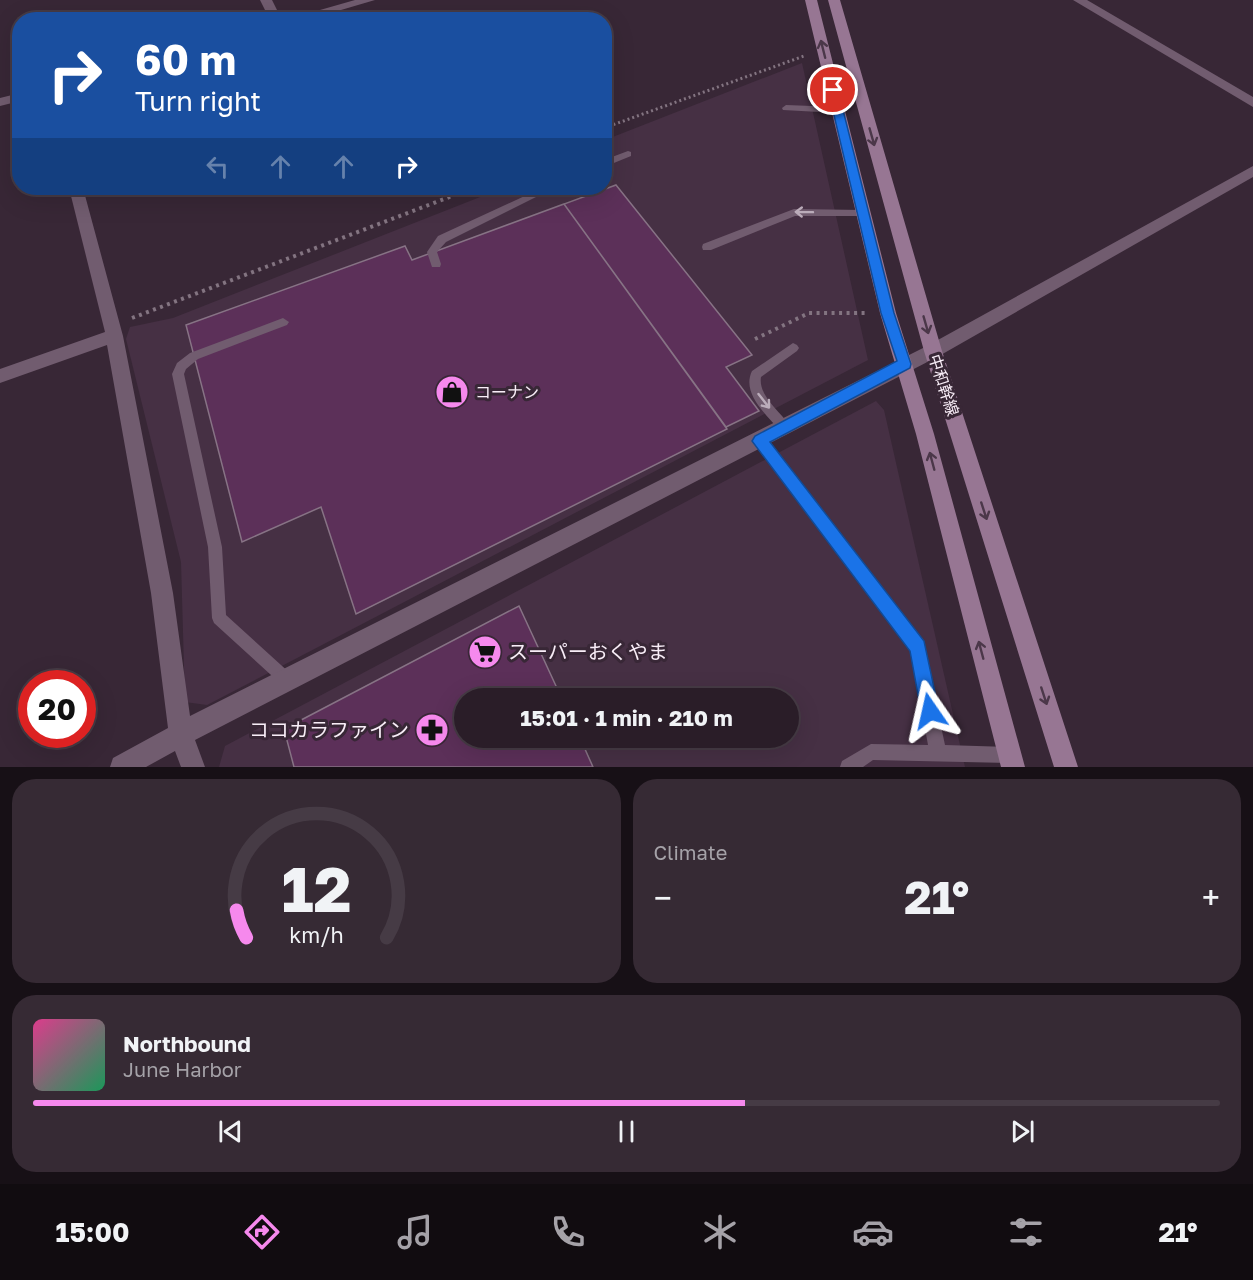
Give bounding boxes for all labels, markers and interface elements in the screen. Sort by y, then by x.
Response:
text: 60 m [135,34,236,84]
icon: right [36,36,114,114]
one-way arrow [816,40,828,59]
pin [807,64,858,115]
icon: arrive [816,73,849,106]
text: Turn right [135,85,261,117]
one-way arrow [867,127,879,146]
icon: left [201,150,234,183]
icon: ahead [264,150,297,183]
icon: ahead [327,150,360,183]
icon: right [390,150,423,183]
one-way arrow [795,207,815,218]
one-way arrow [920,315,932,334]
street label: 中和幹線 [925,351,963,419]
shop icon: コーナン [434,374,470,410]
place label: コーナン [475,382,539,402]
one-way arrow [757,393,770,409]
one-way arrow [926,452,937,471]
one-way arrow [979,501,990,520]
supermarket icon: スーパーおくやま [467,634,503,670]
place label: スーパーおくやま [508,639,668,663]
one-way arrow [975,640,987,659]
speed limit sign: 20 [18,670,96,748]
position arrow [898,679,962,743]
one-way arrow [1039,686,1050,705]
text: 15:01 · 1 min · 210 m [520,704,733,731]
pharmacy icon: ココカラファイン [414,712,450,748]
place label: ココカラファイン [249,717,409,741]
text: Climate [654,840,727,864]
text: 12 [281,851,351,926]
text: 21° [904,870,969,924]
text: − [654,878,672,917]
text: + [1202,878,1220,917]
text: km/h [289,922,344,948]
text: Northbound [123,1030,251,1057]
text: June Harbor [123,1057,242,1081]
icon: previous [214,1115,247,1148]
icon: pause [610,1115,643,1148]
icon: next [1006,1115,1039,1148]
icon: directions [241,1211,283,1253]
icon: music [394,1211,436,1253]
icon: phone [547,1211,589,1253]
icon: climate [699,1211,741,1253]
icon: car [852,1211,894,1253]
icon: filters [1005,1211,1047,1253]
text: 15:00 [55,1216,130,1248]
text: 21° [1158,1216,1197,1248]

